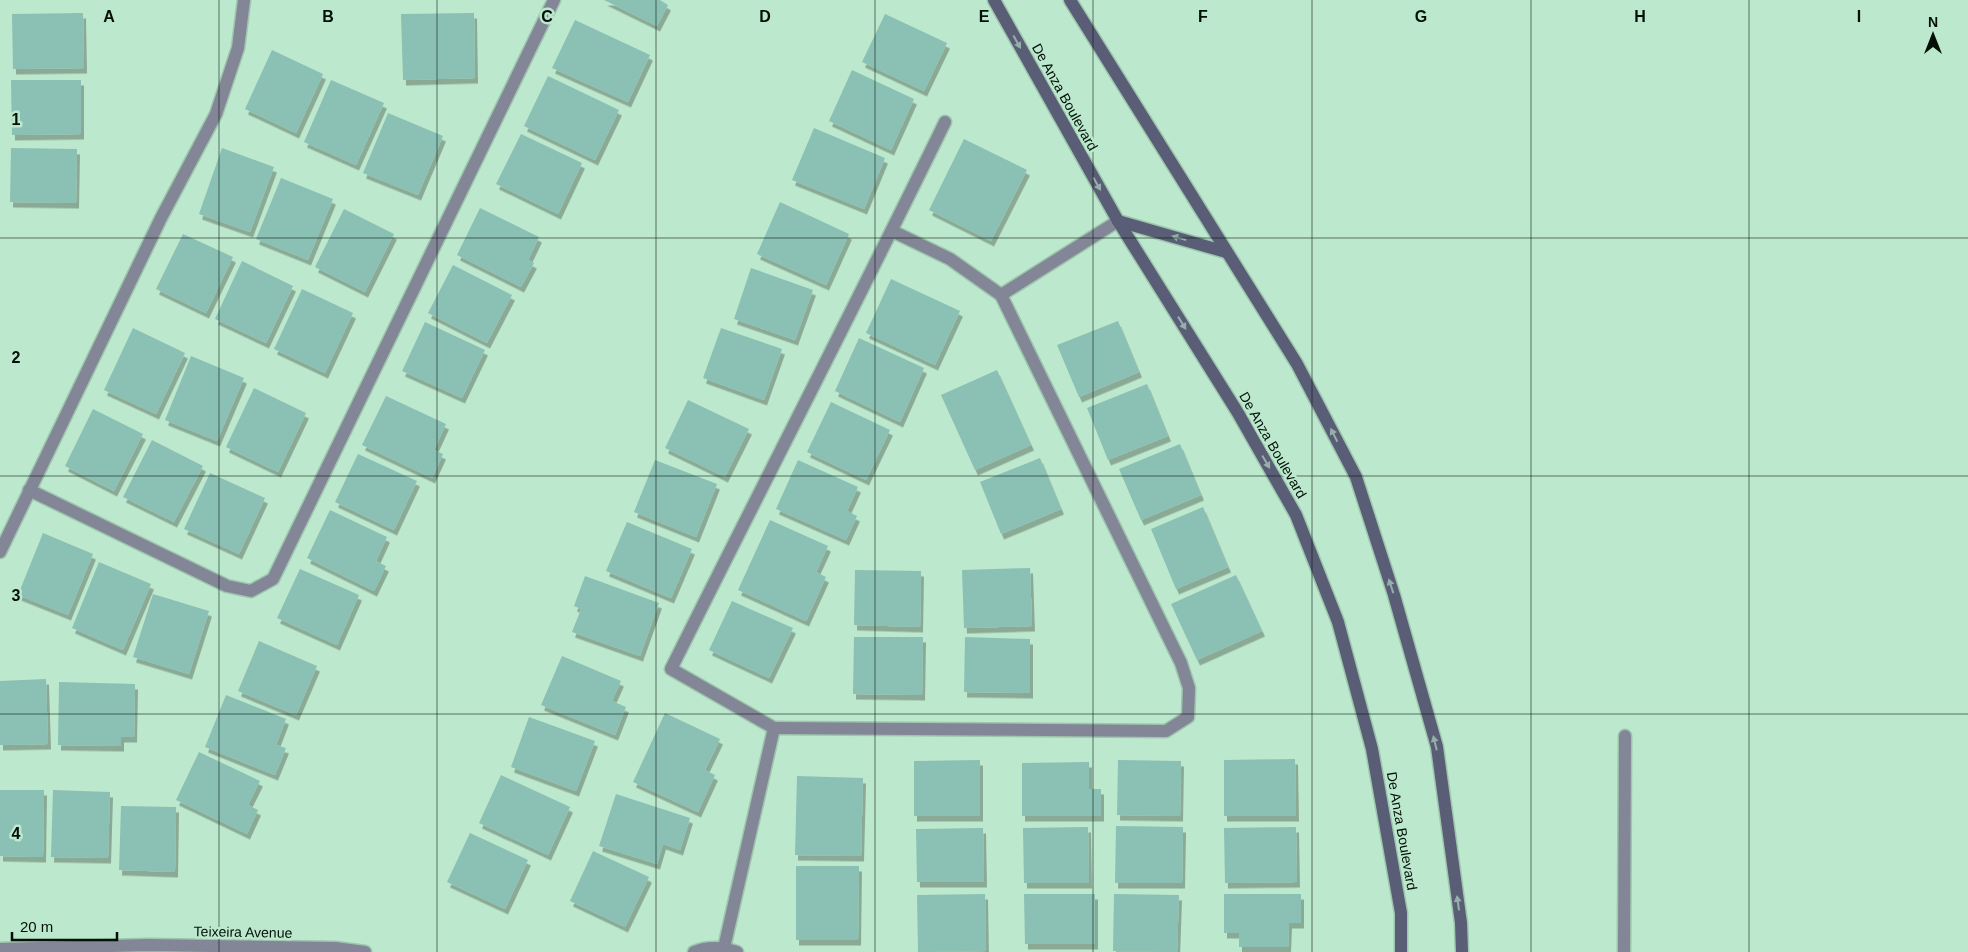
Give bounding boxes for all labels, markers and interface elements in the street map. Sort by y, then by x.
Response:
text: A [103,8,115,25]
text: B [322,8,334,25]
text: C [541,8,553,25]
text: D [759,8,771,25]
text: E [979,8,990,25]
text: F [1198,8,1208,25]
text: G [1415,8,1427,25]
text: H [1634,8,1646,25]
text: I [1857,8,1861,25]
north arrow [1908,10,1958,60]
text: N [1928,14,1938,30]
one-way arrow [1013,36,1022,49]
street label: De Anza Boulevard [1029,41,1101,153]
text: 1 [12,111,21,128]
one-way arrow [1093,177,1102,191]
one-way arrow [1171,234,1186,242]
one-way arrow [1177,316,1186,329]
text: 2 [12,349,21,366]
street label: De Anza Boulevard [1236,389,1310,501]
one-way arrow [1330,427,1338,442]
one-way arrow [1261,455,1270,469]
one-way arrow [1387,578,1395,593]
text: 3 [12,587,21,604]
one-way arrow [1431,735,1439,750]
street label: De Anza Boulevard [1384,771,1420,891]
text: 4 [12,825,21,842]
one-way arrow [1454,895,1462,911]
scale bar [12,910,118,942]
text: 20 m [20,918,53,935]
street label: Teixeira Avenue [194,923,293,941]

